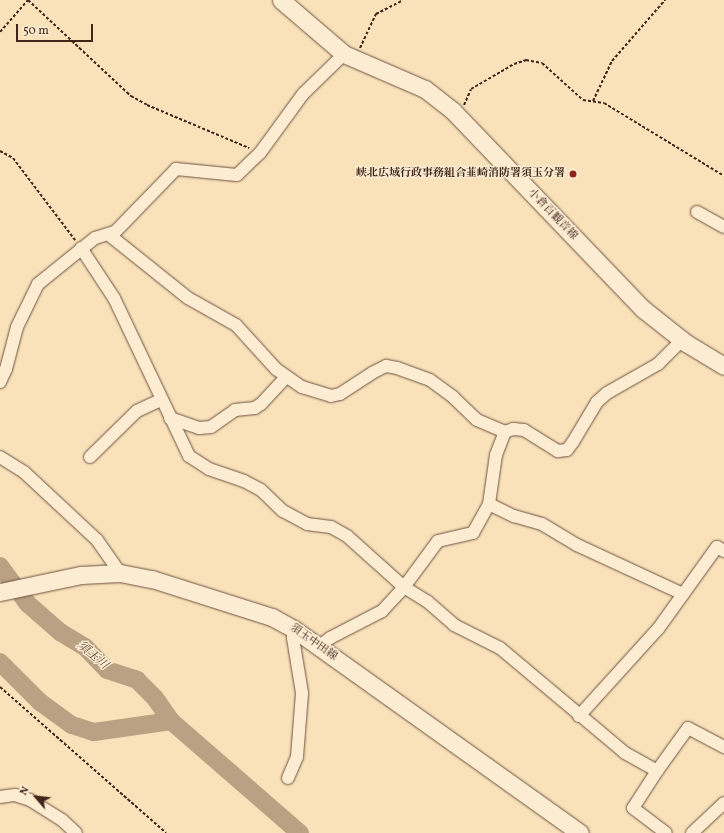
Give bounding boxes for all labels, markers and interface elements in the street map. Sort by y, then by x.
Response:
scale bar [18,16,95,42]
text: 50 m [23,23,49,39]
place label: 峡北広域行政事務組合韮崎消防署須玉分署 [356,167,565,181]
marker: 峡北広域行政事務組合韮崎消防署須玉分署 [568,169,578,179]
street label: 小倉百観音線 [524,187,580,243]
street label: 須玉中田線 [287,622,339,664]
water label: 須玉川 [74,639,110,673]
north arrow [16,777,56,817]
text: N [16,784,33,798]

